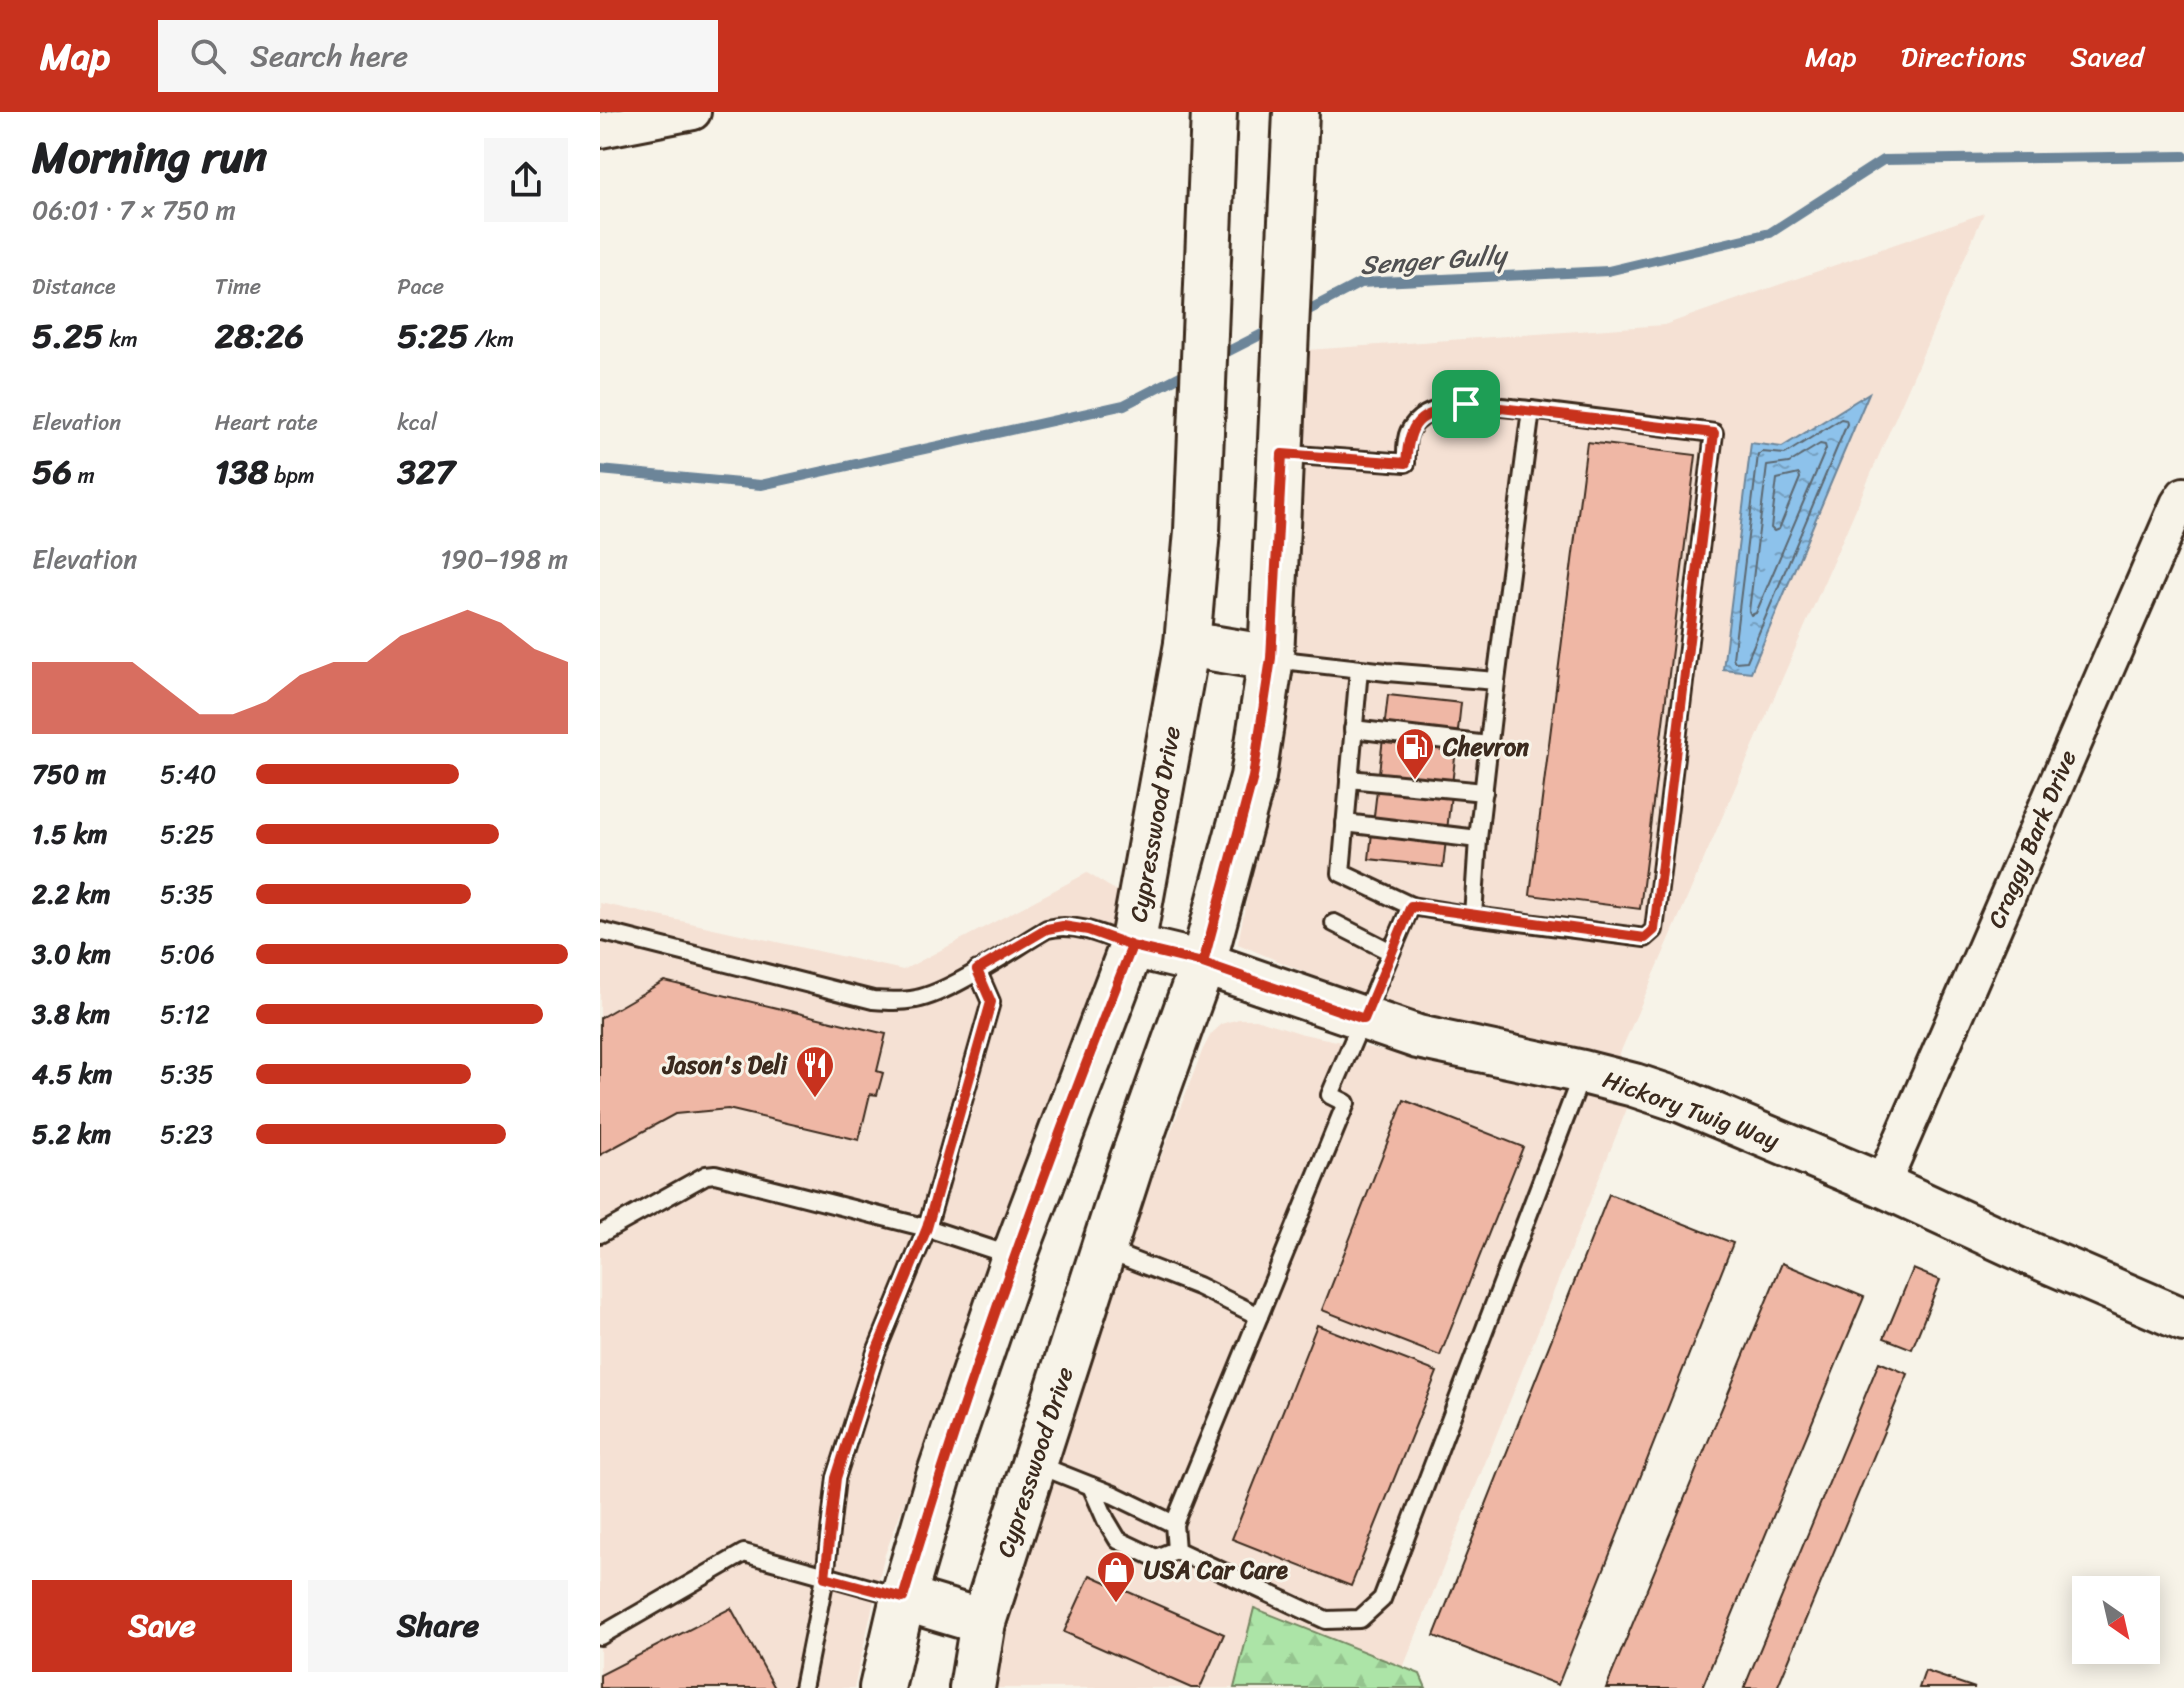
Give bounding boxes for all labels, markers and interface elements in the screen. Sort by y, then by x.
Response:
search box [158,20,718,92]
text: Map [40,23,110,90]
text: Search here [250,29,408,83]
text: Map [1805,32,1857,81]
text: Directions [1901,32,2026,81]
text: Saved [2070,32,2144,81]
icon: search [186,34,230,78]
text: Morning run [32,118,267,196]
button: share [484,138,568,222]
text: 06:01 · 7 × 750 m [32,187,236,233]
water label: Senger Gully [1359,232,1511,288]
text: Distance [32,267,116,306]
text: Time [215,267,261,306]
text: Pace [397,267,444,306]
text: 5.25 [32,306,103,366]
text: 28:26 [215,306,304,366]
text: 5:25 [397,306,469,366]
text: km [103,320,138,359]
text: /km [469,320,514,359]
pin [1432,370,1500,438]
icon: arrive [1444,382,1488,426]
text: Elevation [32,403,121,442]
text: Heart rate [215,403,318,442]
text: kcal [397,403,437,442]
text: 56 [32,442,72,502]
text: 138 [215,442,268,502]
text: 327 [397,442,455,502]
text: m [72,456,95,495]
text: bpm [268,456,315,495]
text: Elevation [32,536,137,582]
text: 190–198 m [440,536,568,582]
street label: Cypresswood Drive [1117,723,1193,925]
fuel station icon: Chevron [1394,726,1436,781]
place label: Chevron [1442,726,1529,768]
street label: Craggy Bark Drive [1976,743,2088,935]
text: 750 m [32,751,106,797]
text: 5:40 [160,751,216,797]
text: 1.5 km [32,811,107,857]
text: 5:25 [160,811,215,857]
text: 2.2 km [32,871,110,917]
text: 5:35 [160,871,214,917]
text: 3.0 km [32,931,111,977]
text: 5:06 [160,931,215,977]
text: 3.8 km [32,991,110,1037]
text: 5:12 [160,991,210,1037]
place label: Jason's Deli [661,1044,788,1086]
restaurant icon: Jason's Deli [794,1044,836,1099]
text: 4.5 km [32,1051,113,1097]
text: 5:35 [160,1051,214,1097]
street label: Hickory Twig Way [1597,1059,1786,1162]
text: 5.2 km [32,1111,111,1157]
text: 5:23 [160,1111,213,1157]
street label: Cypresswood Drive [984,1361,1086,1563]
shop icon: USA Car Care [1095,1549,1137,1604]
place label: USA Car Care [1144,1549,1288,1591]
north arrow [2072,1576,2160,1664]
map controls [2072,1576,2160,1664]
button: Save [32,1580,292,1672]
button: Share [308,1580,568,1672]

